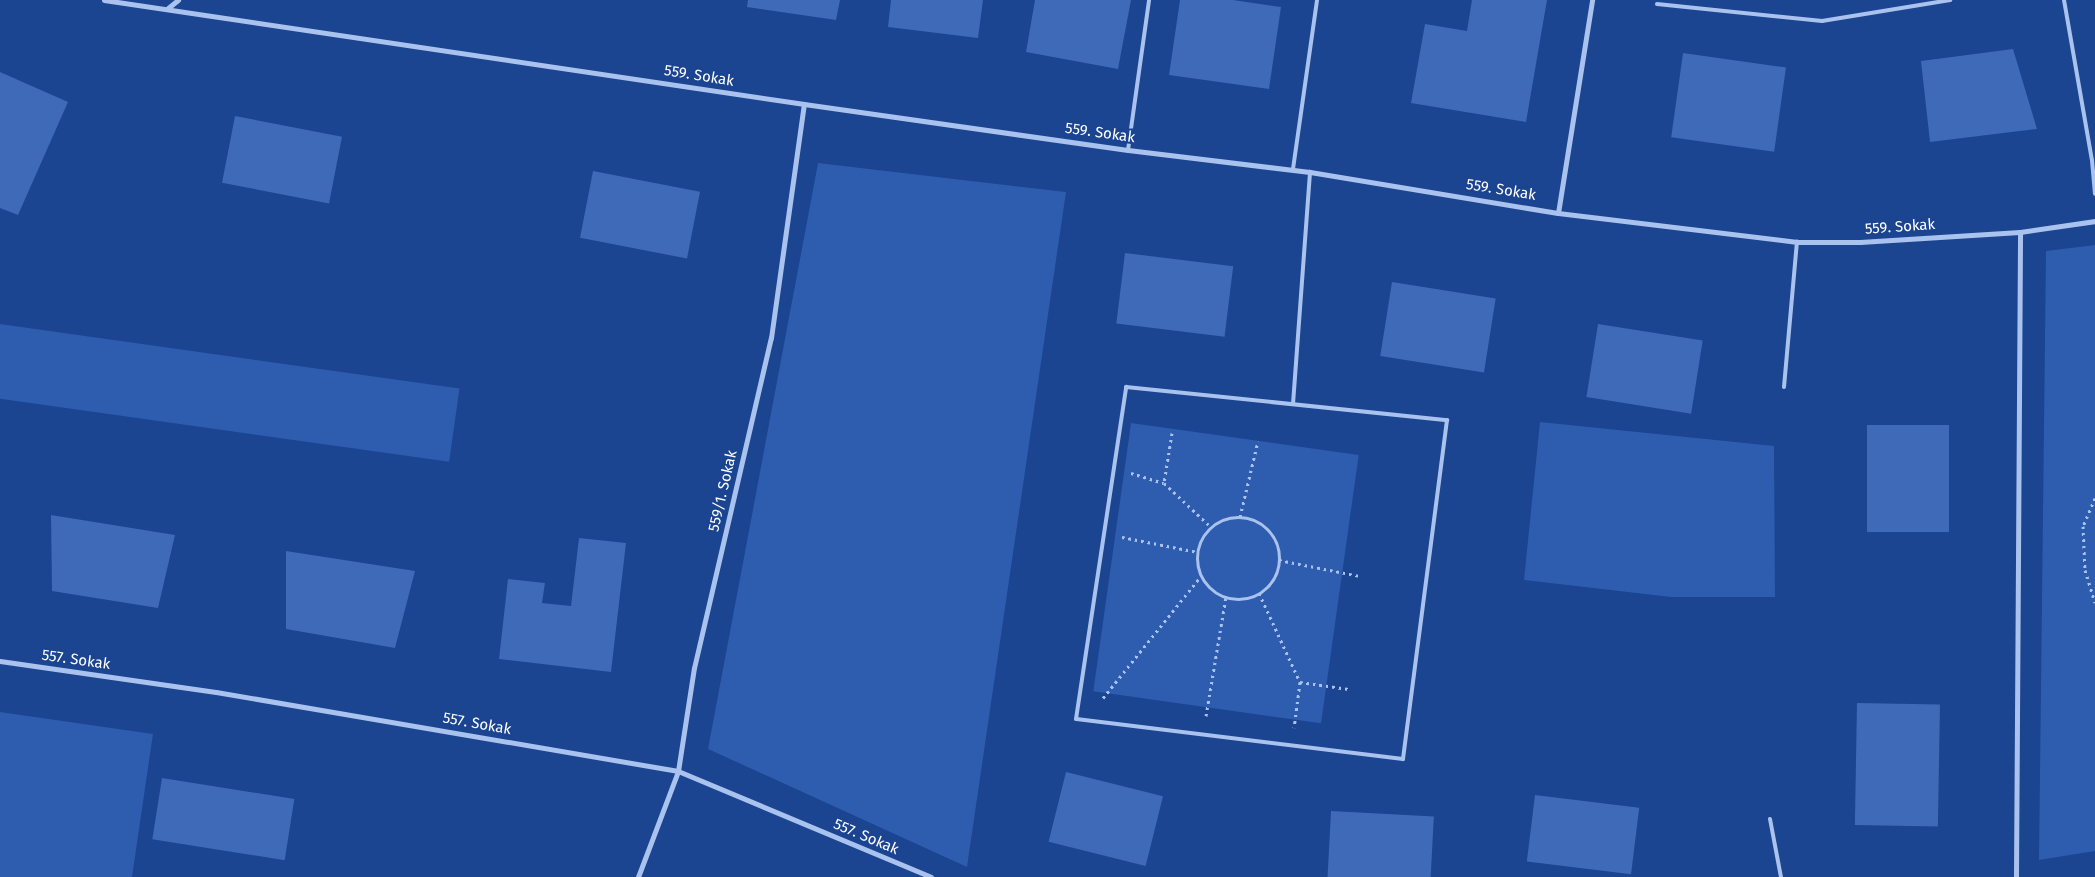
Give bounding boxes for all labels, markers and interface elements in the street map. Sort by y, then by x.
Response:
street label: 559. Sokak [663,62,735,90]
street label: 559. Sokak [1064,119,1136,147]
street label: 559. Sokak [1465,176,1537,204]
street label: 559. Sokak [1864,216,1936,238]
street label: 559/1. Sokak [705,448,741,534]
street label: 557. Sokak [41,646,111,674]
street label: 557. Sokak [441,709,513,739]
street label: 557. Sokak [831,815,901,859]

